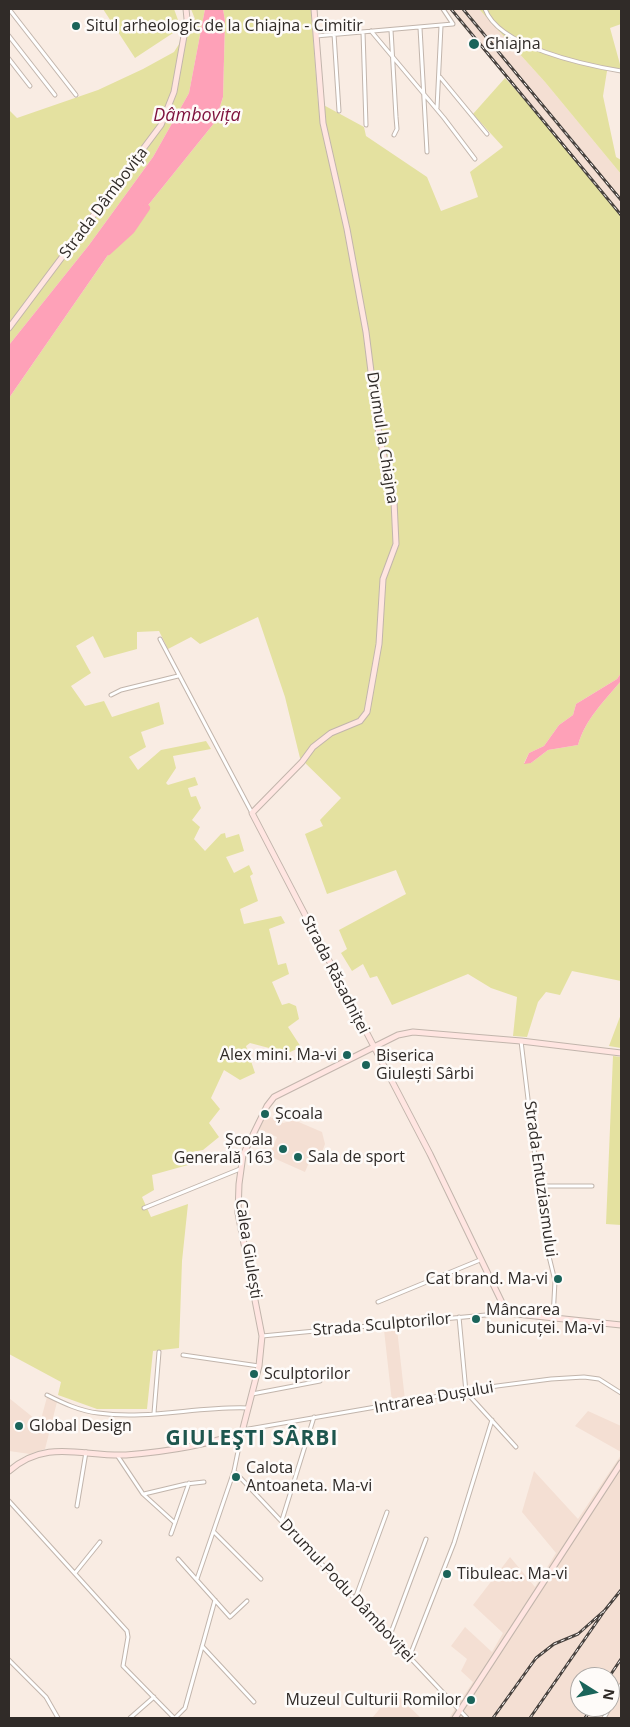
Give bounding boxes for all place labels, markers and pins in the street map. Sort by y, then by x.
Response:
place label: Situl arheologic de la Chiajna - Cimitir [86,16,363,36]
marker: Situl arheologic de la Chiajna - Cimitir [70,20,82,32]
place label: Chiajna [485,34,541,54]
marker: Chiajna [467,37,481,51]
place label: Alex mini. Ma-vi [220,1045,337,1065]
place label: Biserica Giulești Sârbi [376,1046,474,1084]
marker: Alex mini. Ma-vi [341,1049,353,1061]
marker: Biserica Giulești Sârbi [360,1059,372,1071]
place label: Școala [275,1104,323,1124]
marker: Școala [259,1108,271,1120]
place label: Școala Generală 163 [174,1130,273,1168]
marker: Școala Generală 163 [277,1143,289,1155]
place label: Sala de sport [308,1147,405,1167]
marker: Sala de sport [292,1151,304,1163]
place label: Cat brand. Ma-vi [426,1269,548,1289]
marker: Cat brand. Ma-vi [552,1273,564,1285]
place label: Mâncarea bunicuței. Ma-vi [486,1300,604,1338]
marker: Mâncarea bunicuței. Ma-vi [470,1313,482,1325]
place label: Sculptorilor [264,1364,350,1384]
marker: Sculptorilor [248,1368,260,1380]
place label: Global Design [29,1416,132,1436]
marker: Global Design [13,1420,25,1432]
place label: Calota Antoaneta. Ma-vi [246,1458,372,1496]
marker: Calota Antoaneta. Ma-vi [230,1471,242,1483]
place label: Tibuleac. Ma-vi [457,1564,568,1584]
marker: Tibuleac. Ma-vi [441,1568,453,1580]
place label: Muzeul Culturii Romilor [286,1690,461,1710]
marker: Muzeul Culturii Romilor [465,1694,477,1706]

